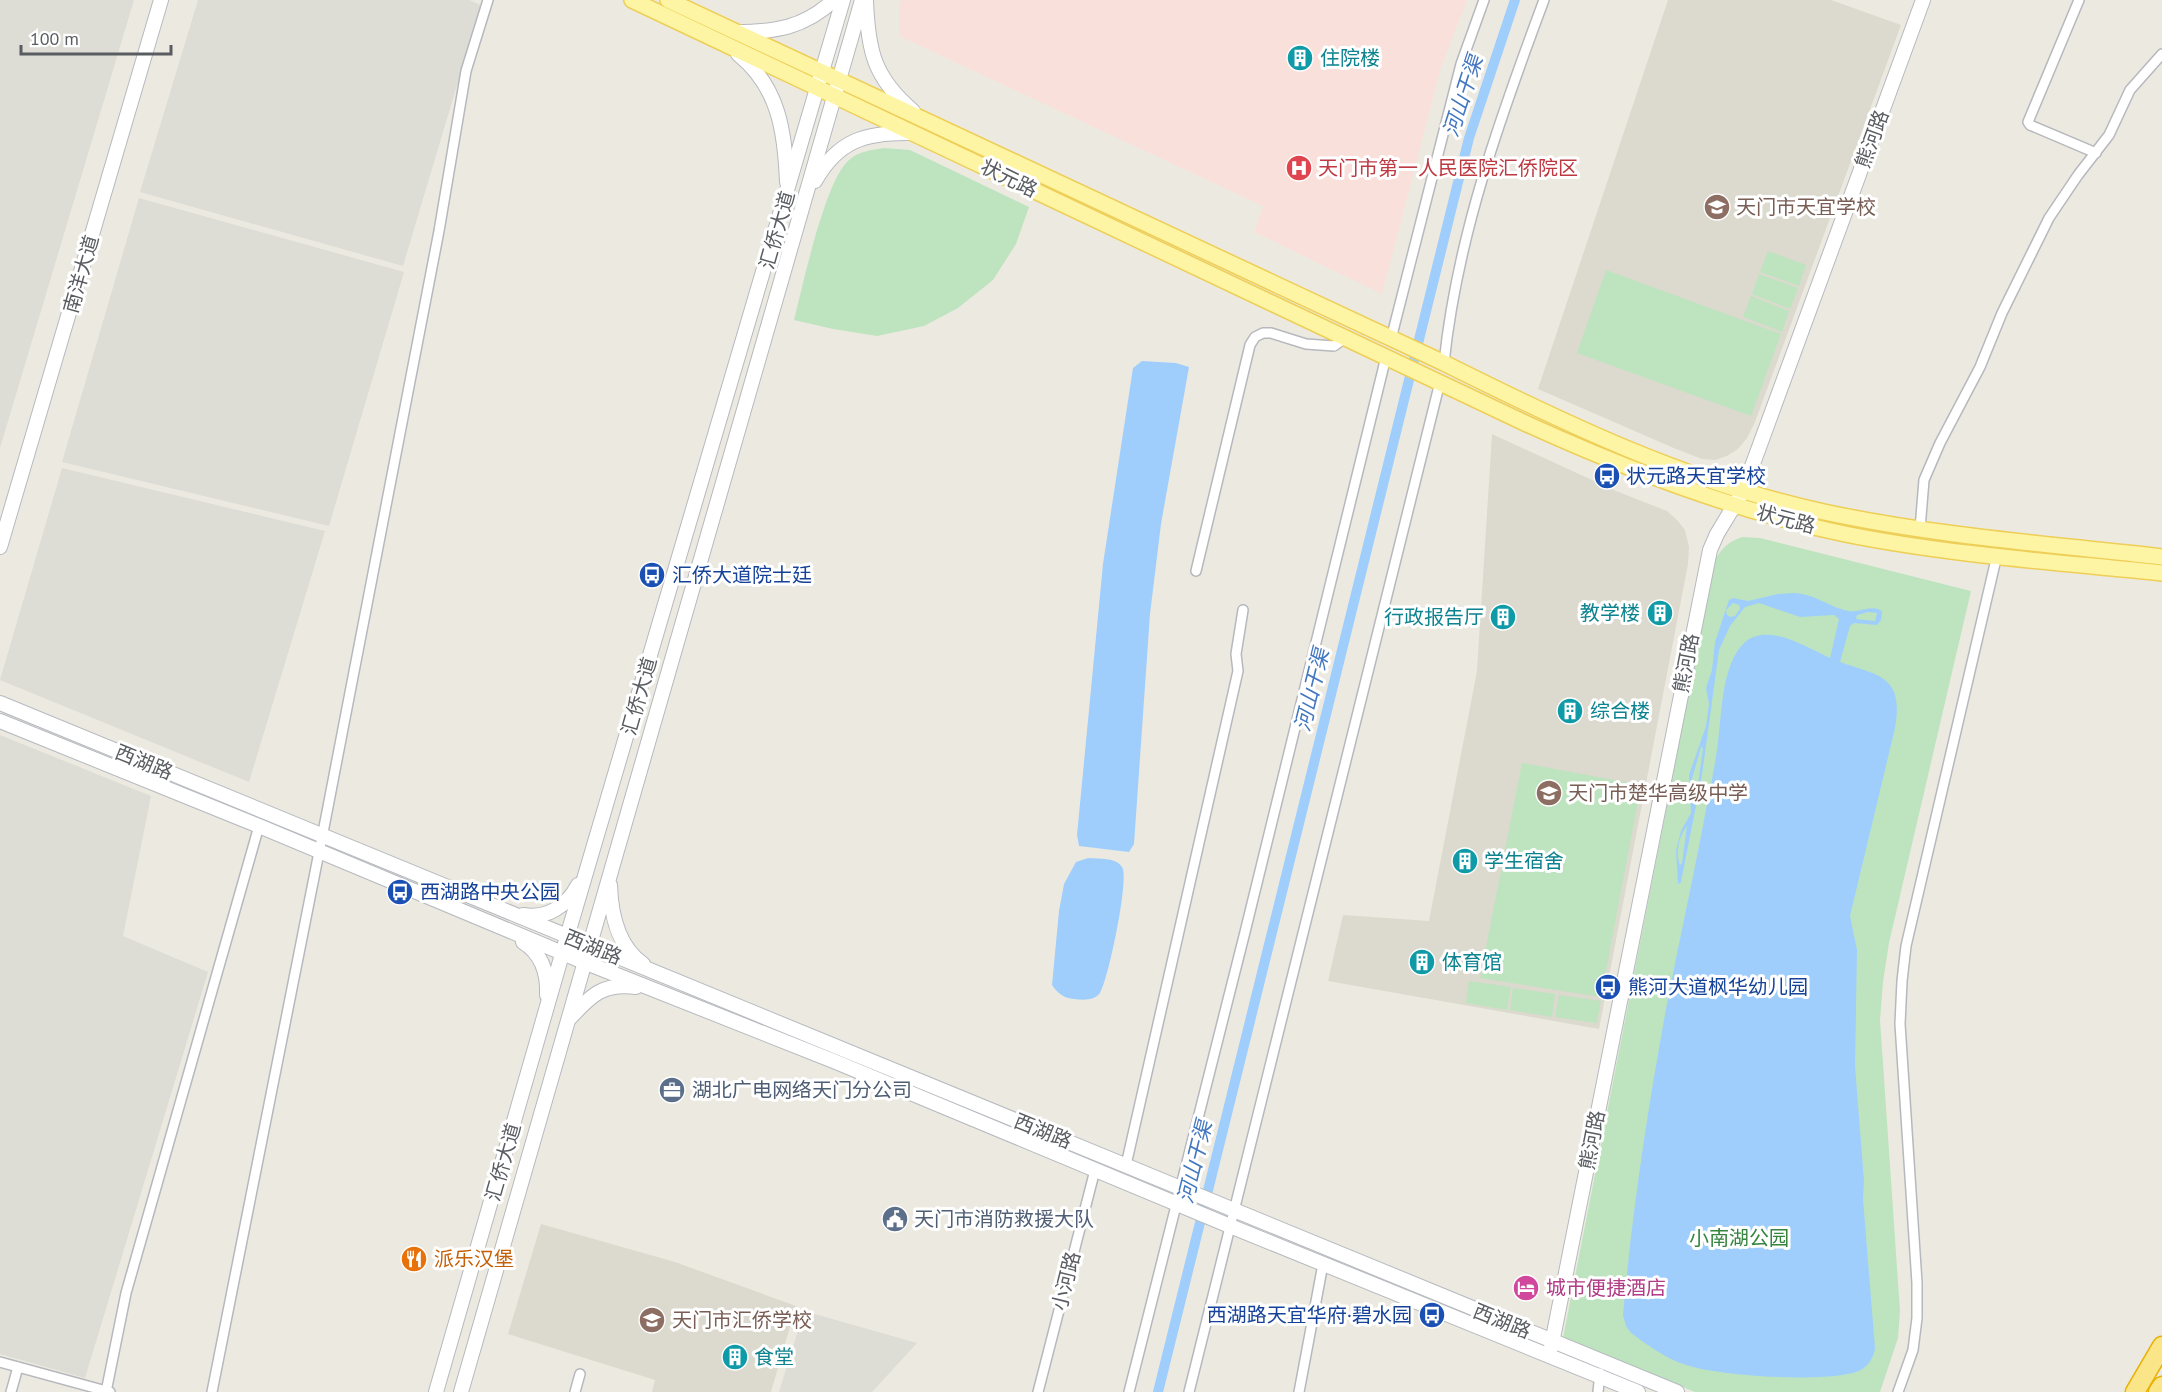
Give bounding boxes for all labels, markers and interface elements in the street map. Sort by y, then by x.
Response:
scale bar [21,18,171,56]
text: 100 m [30,27,79,50]
building icon: 住院楼 [1285,43,1315,73]
place label: 住院楼 [1320,45,1380,71]
water label: 河山干渠 [1437,49,1489,140]
street label: 熊河路 [1850,106,1894,172]
street label: 状元路 [976,153,1042,203]
hospital icon: 天门市第一人民医院汇侨院区 [1284,153,1314,183]
place label: 天门市第一人民医院汇侨院区 [1318,155,1578,181]
street label: 汇侨大道 [753,188,801,272]
school or university icon: 天门市天宜学校 [1702,192,1732,222]
place label: 天门市天宜学校 [1736,194,1876,220]
street label: 南洋大道 [57,232,105,316]
bus stop icon: 状元路天宜学校 [1592,461,1622,491]
place label: 状元路天宜学校 [1626,463,1766,489]
street label: 状元路 [1754,499,1818,539]
bus stop icon: 汇侨大道院士廷 [637,560,667,590]
place label: 汇侨大道院士廷 [672,562,812,588]
building icon: 教学楼 [1645,598,1675,628]
place label: 教学楼 [1580,600,1640,626]
building icon: 行政报告厅 [1488,602,1518,632]
place label: 行政报告厅 [1384,604,1484,630]
street label: 熊河路 [1668,631,1704,695]
water label: 河山干渠 [1288,643,1336,734]
street label: 汇侨大道 [615,654,663,738]
building icon: 综合楼 [1555,696,1585,726]
place label: 综合楼 [1590,698,1650,724]
street label: 西湖路 [111,739,177,785]
school or university icon: 天门市楚华高级中学 [1534,778,1564,808]
place label: 天门市楚华高级中学 [1568,780,1748,806]
building icon: 学生宿舍 [1450,846,1480,876]
place label: 学生宿舍 [1484,848,1564,874]
bus stop icon: 西湖路中央公园 [385,877,415,907]
place label: 西湖路中央公园 [420,879,560,905]
street label: 西湖路 [560,924,626,970]
building icon: 体育馆 [1407,947,1437,977]
place label: 体育馆 [1442,949,1502,975]
bus stop icon: 熊河大道枫华幼儿园 [1593,972,1623,1002]
place label: 熊河大道枫华幼儿园 [1628,974,1808,1000]
office icon: 湖北广电网络天门分公司 [657,1075,687,1105]
place label: 湖北广电网络天门分公司 [692,1077,912,1103]
street label: 西湖路 [1010,1108,1076,1154]
street label: 熊河路 [1574,1108,1610,1172]
water label: 河山干渠 [1171,1115,1219,1206]
street label: 汇侨大道 [479,1120,527,1204]
public building icon: 天门市消防救援大队 [880,1204,910,1234]
place label: 天门市消防救援大队 [914,1206,1094,1232]
park label: 小南湖公园 [1689,1225,1789,1251]
restaurant icon: 派乐汉堡 [399,1244,429,1274]
place label: 派乐汉堡 [434,1246,514,1272]
street label: 小河路 [1046,1249,1086,1313]
hotel icon: 城市便捷酒店 [1511,1273,1541,1303]
place label: 城市便捷酒店 [1546,1275,1666,1301]
street label: 西湖路 [1469,1298,1535,1344]
bus stop icon: 西湖路天宜华府·碧水园 [1417,1300,1447,1330]
place label: 西湖路天宜华府·碧水园 [1207,1302,1412,1328]
school or university icon: 天门市汇侨学校 [637,1305,667,1335]
place label: 天门市汇侨学校 [672,1307,812,1333]
building icon: 食堂 [720,1342,750,1372]
place label: 食堂 [754,1344,794,1370]

